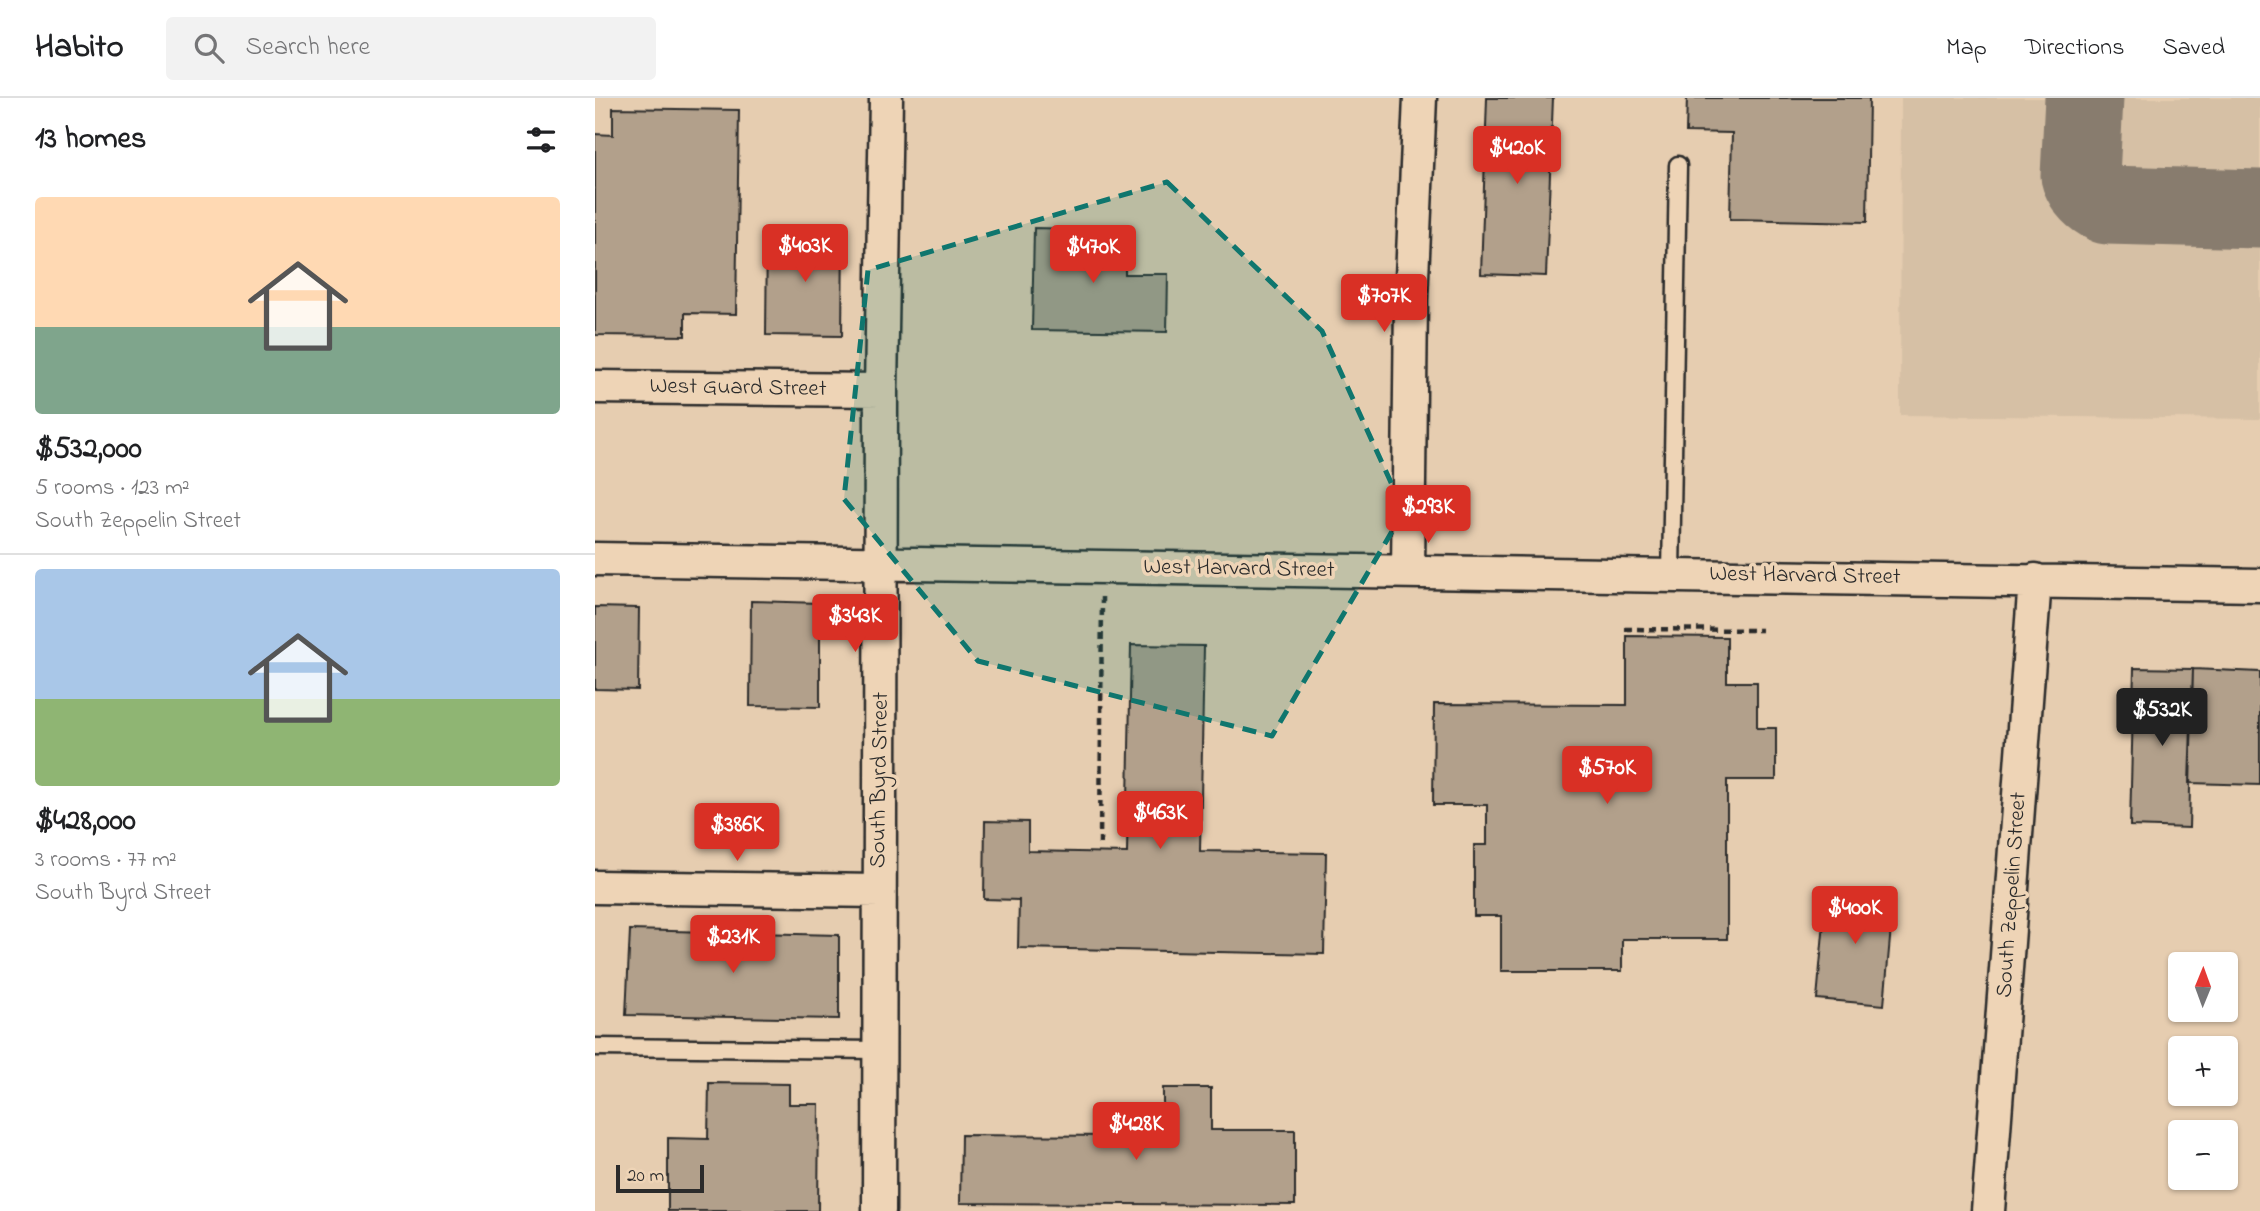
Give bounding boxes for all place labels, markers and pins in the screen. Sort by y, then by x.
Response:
pin: $420K [1468,126,1566,186]
pin: $403K [756,225,854,284]
pin: $470K [1044,226,1142,285]
pin: $707K [1335,274,1433,334]
pin: $293K [1379,486,1477,545]
pin: $343K [806,594,904,654]
pin: $532K [2113,688,2211,748]
pin: $570K [1558,746,1656,806]
pin: $463K [1111,792,1209,851]
pin: $386K [688,804,786,863]
pin: $400K [1806,886,1904,946]
pin: $231K [684,916,782,975]
pin: $428K [1087,1102,1185,1162]

